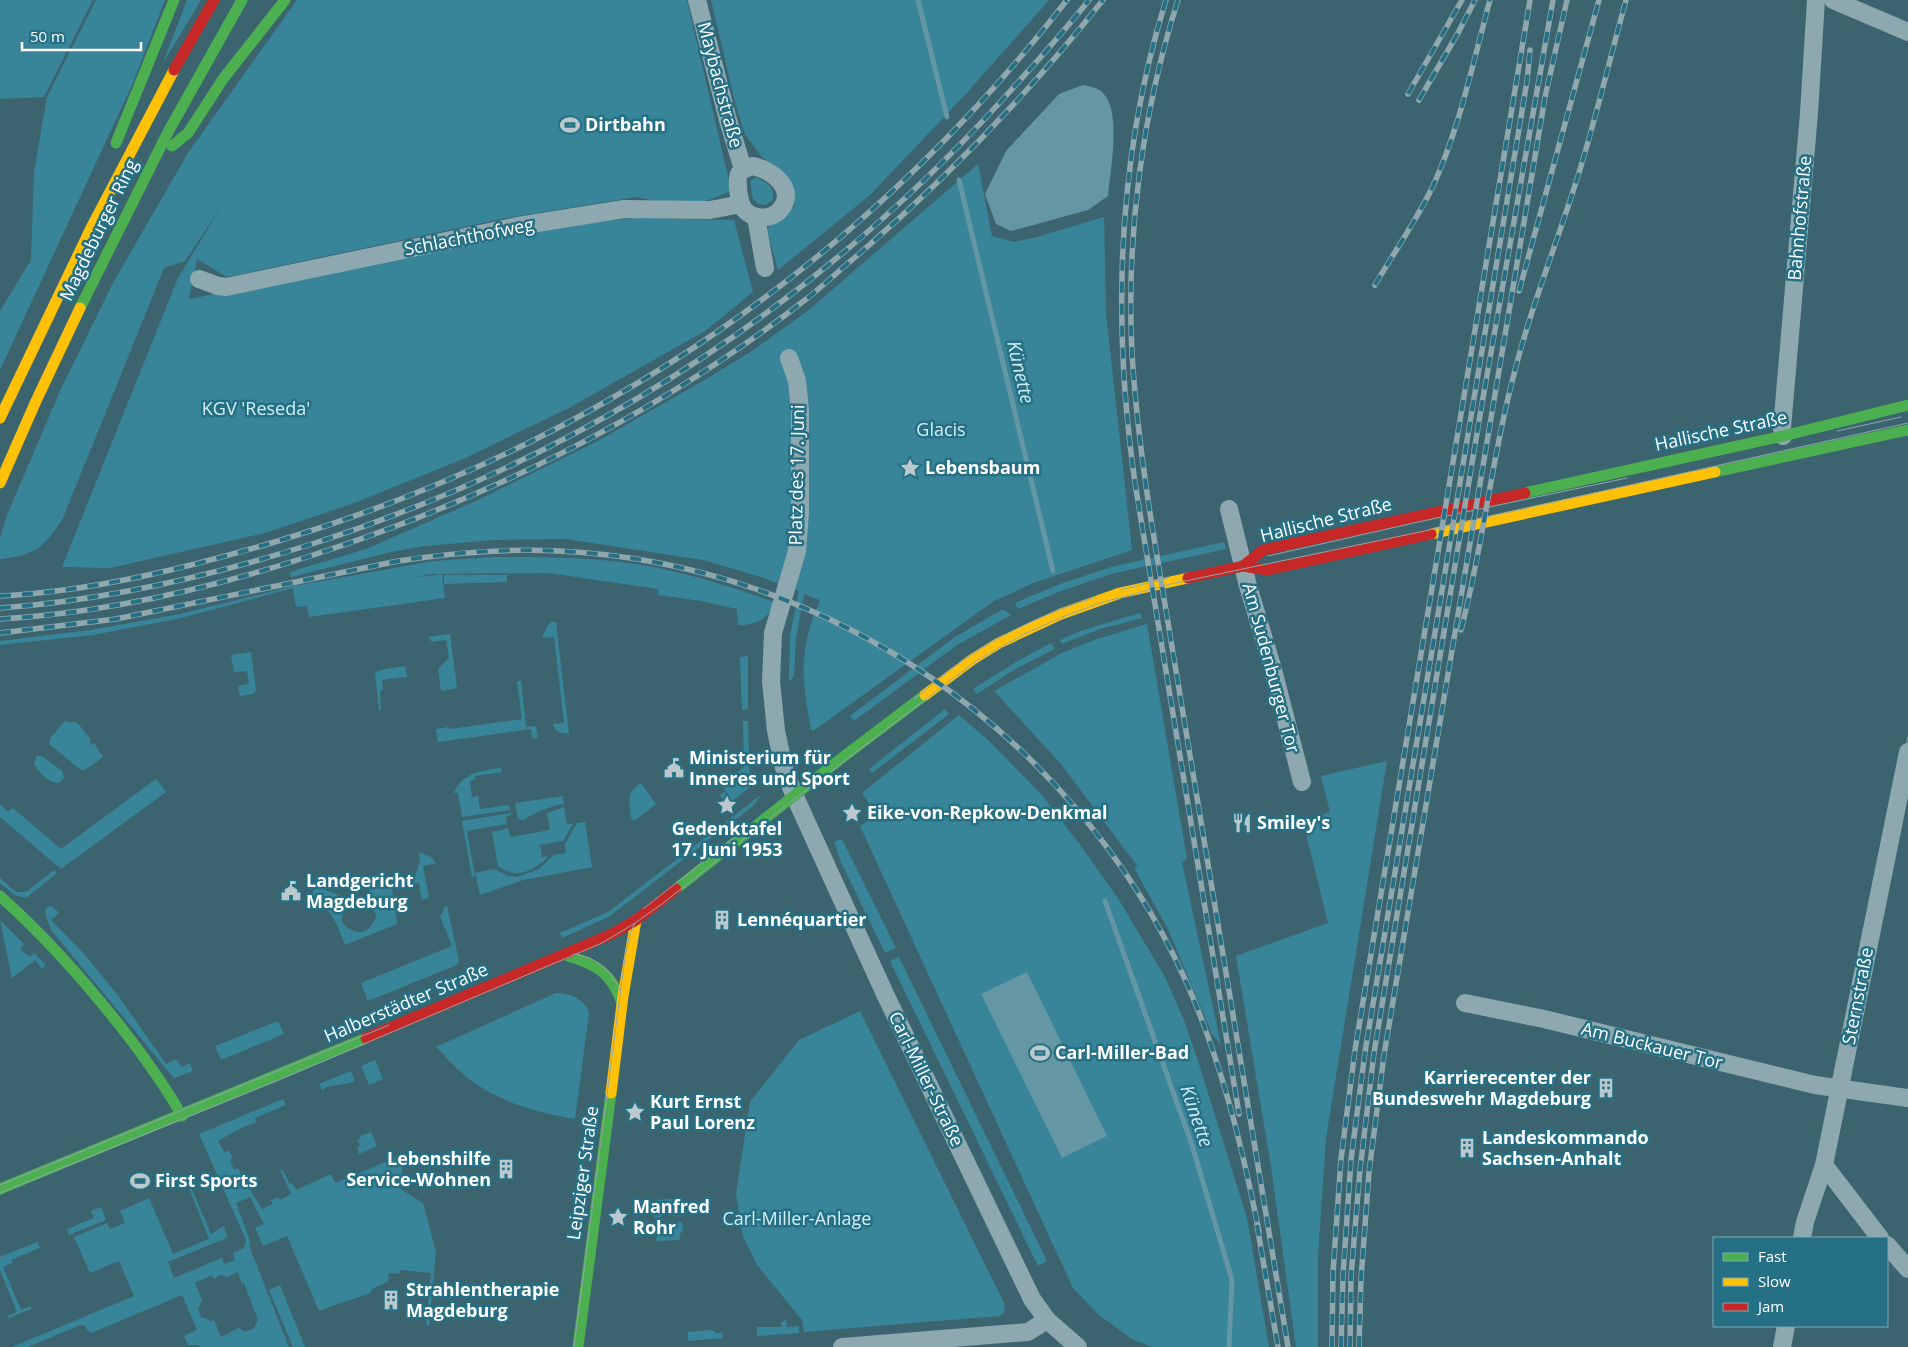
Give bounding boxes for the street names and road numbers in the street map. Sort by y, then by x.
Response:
street label: Maybachstraße [693,19,749,150]
street label: Magdeburger Ring [53,154,143,304]
street label: Bahnhofstraße [1782,154,1816,281]
street label: Schlachthofweg [402,212,536,260]
street label: Platz des 17. Juni [783,404,809,546]
street label: Hallische Straße [1652,404,1789,456]
street label: Hallische Straße [1257,491,1394,547]
street label: Am Sudenburger Tor [1238,580,1306,756]
street label: Sternstraße [1836,945,1878,1046]
street label: Halberstädter Straße [320,957,491,1047]
street label: Carl-Miller-Straße [884,1007,970,1150]
street label: Am Buckauer Tor [1579,1016,1726,1074]
street label: Leipziger Straße [561,1104,603,1241]

